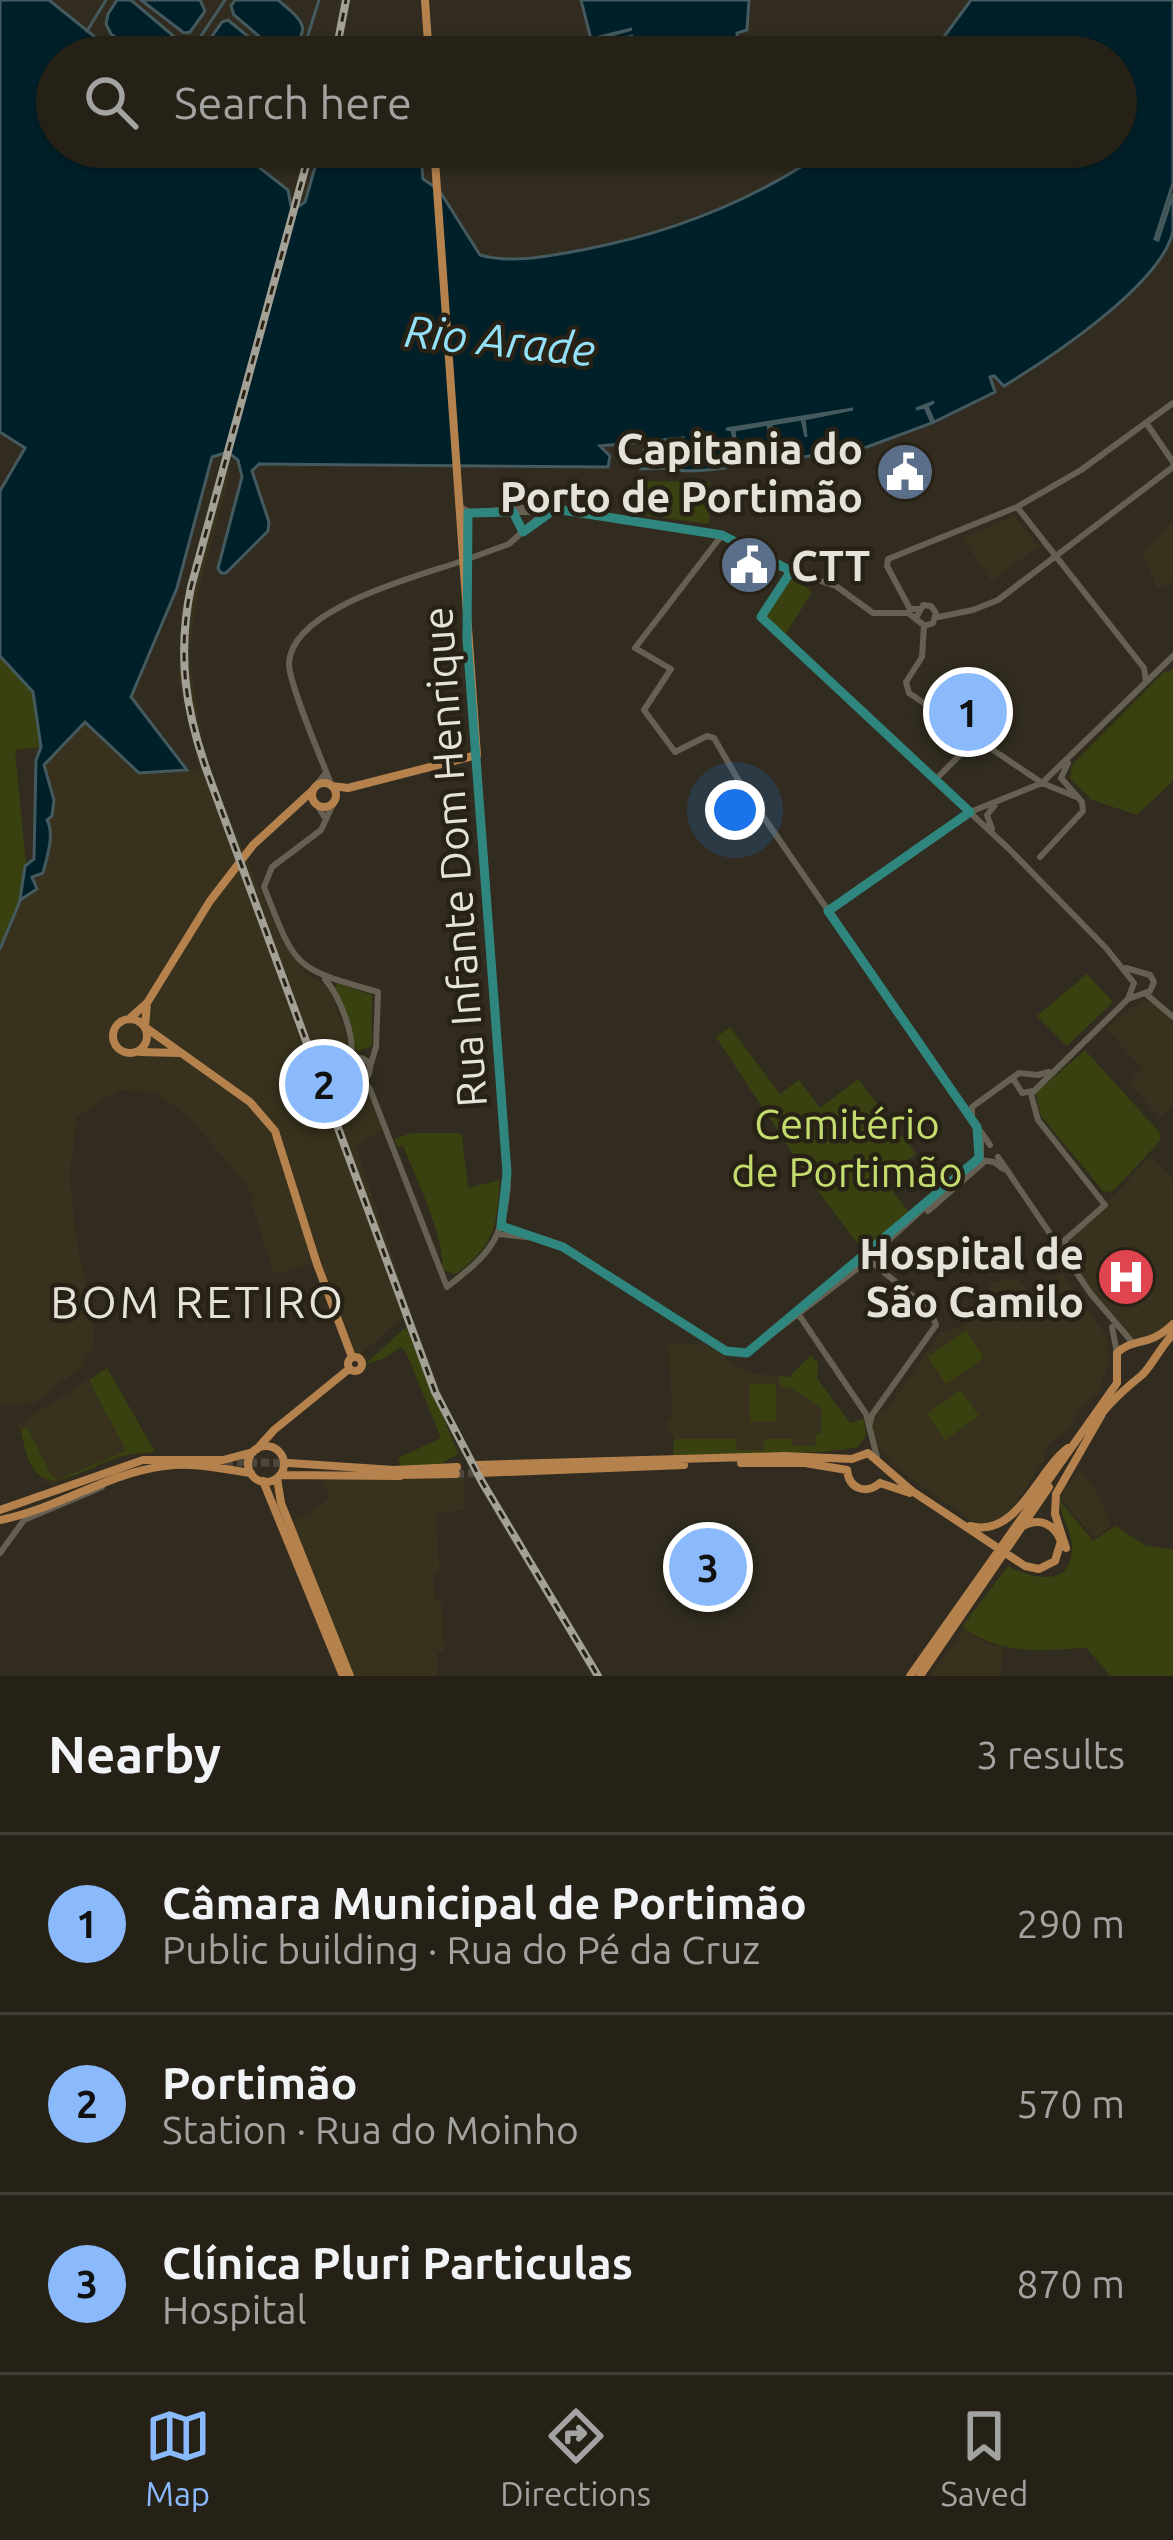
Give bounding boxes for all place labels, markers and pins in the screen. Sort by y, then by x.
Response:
place label: Capitania do Porto de Portimão [500,425,863,520]
public building icon: Capitania do Porto de Portimão [874,441,936,503]
public building icon: CTT [718,534,780,596]
place label: CTT [791,542,870,589]
pin: 1 [929,667,1007,757]
pin: 2 [285,1039,363,1129]
place label: Hospital de São Camilo [859,1230,1084,1325]
hospital icon: Hospital de São Camilo [1095,1246,1157,1308]
pin: 3 [669,1522,747,1612]

